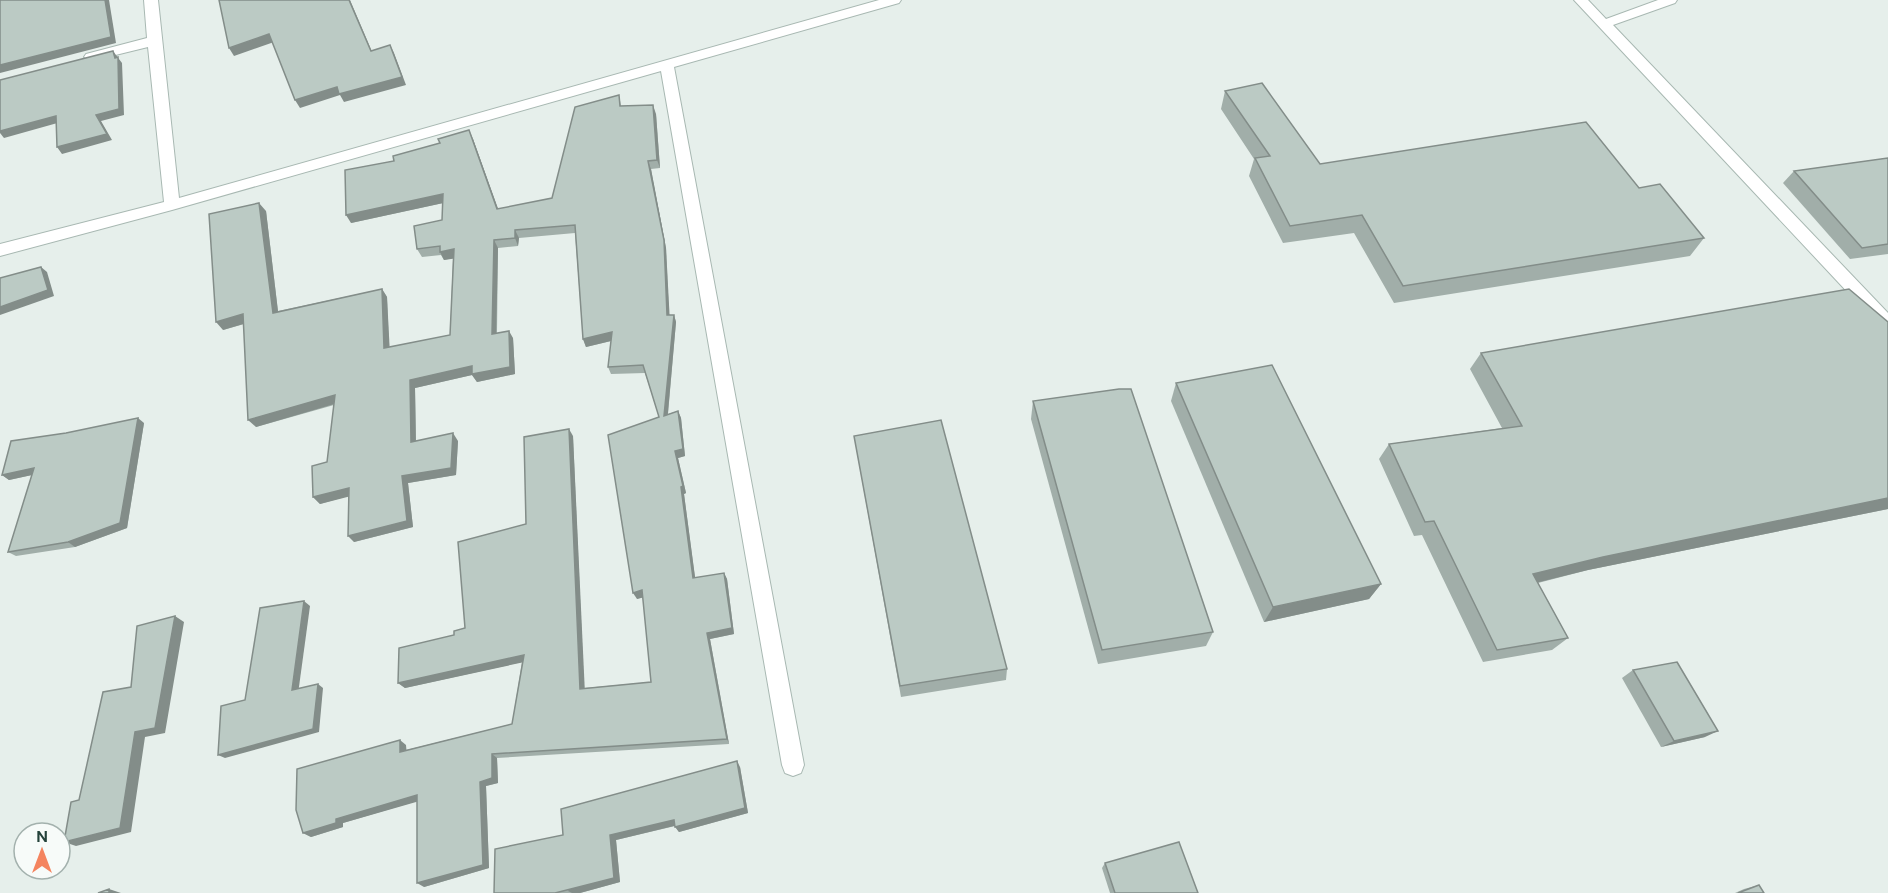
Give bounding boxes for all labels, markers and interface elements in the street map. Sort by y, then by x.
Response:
north arrow [12,821,72,881]
text: N [36,826,48,847]

